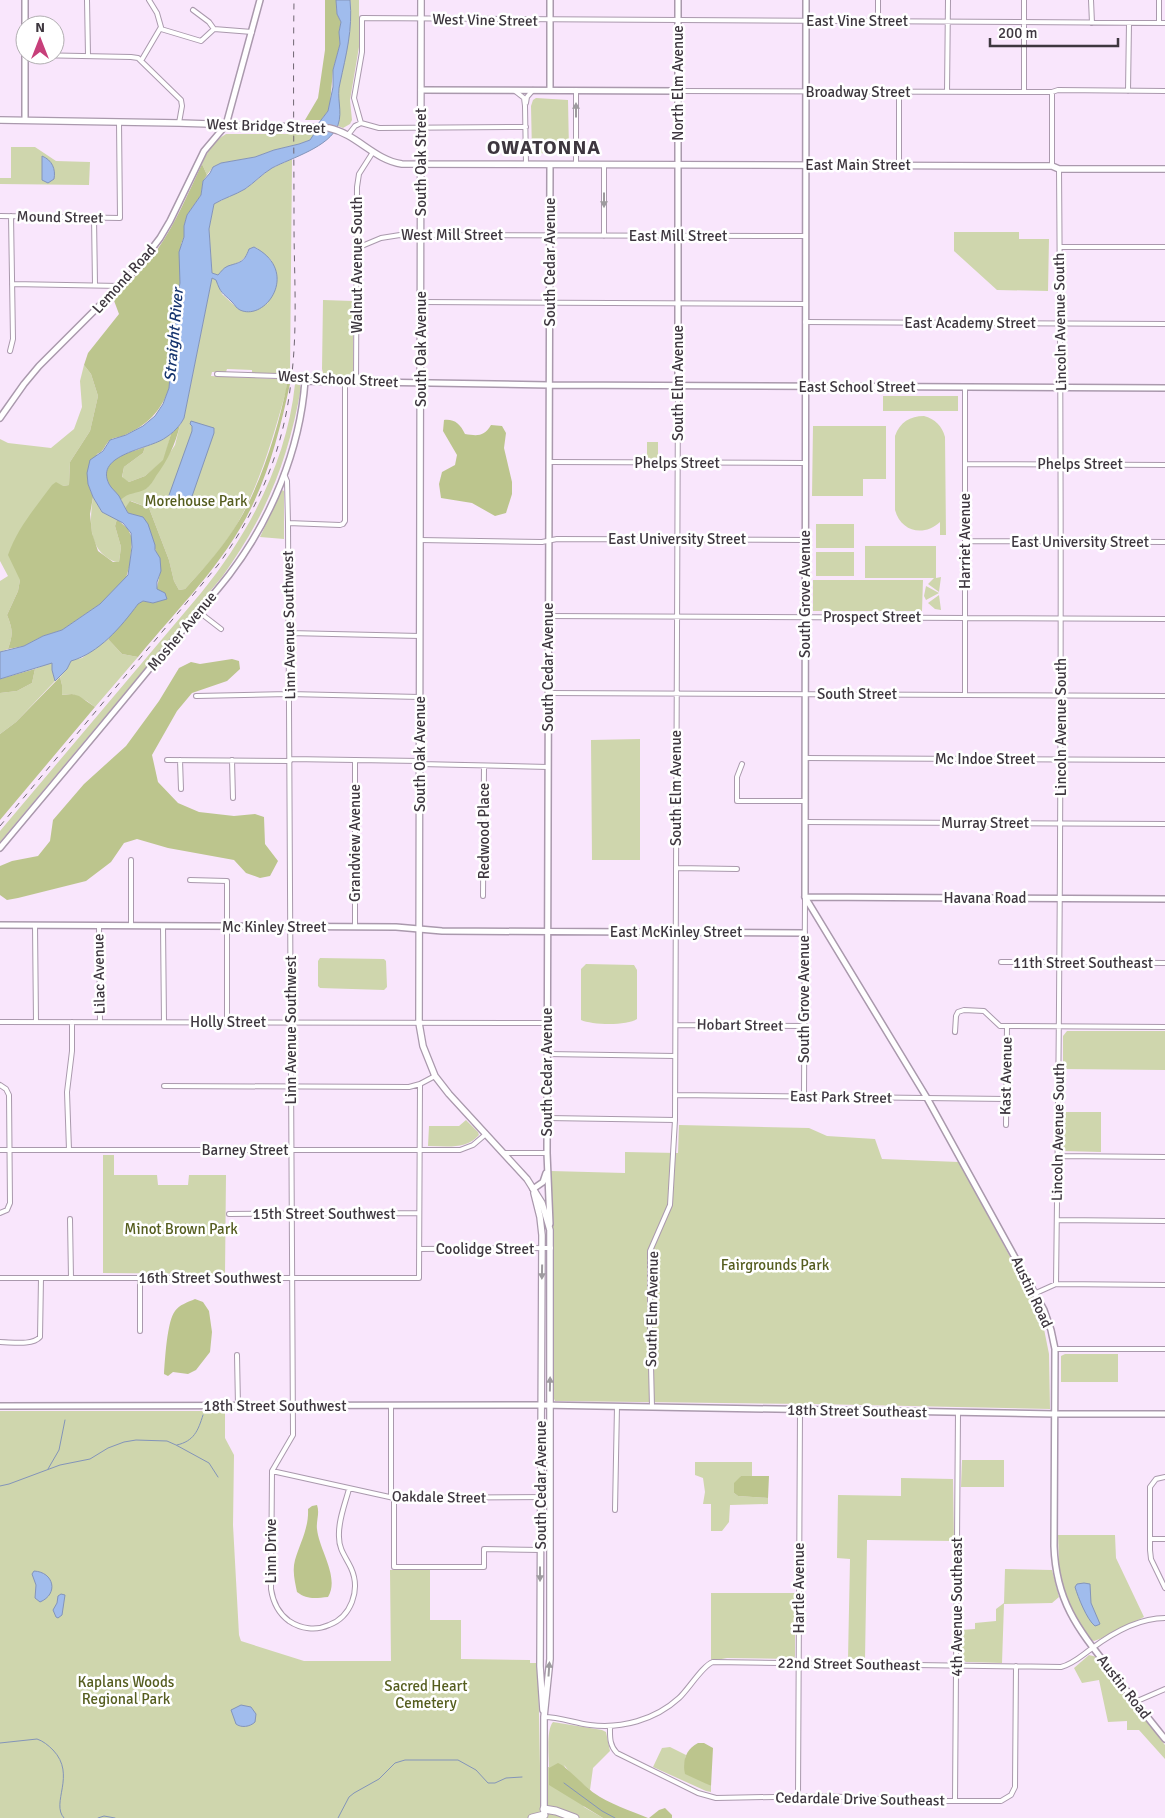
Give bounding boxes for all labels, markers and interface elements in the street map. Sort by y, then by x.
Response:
street label: West Vine Street [432,10,538,30]
street label: East Vine Street [806,12,908,30]
north arrow [15,15,65,65]
scale bar [990,15,1118,47]
text: N [35,19,45,36]
text: 200 m [998,24,1038,42]
street label: North Elm Avenue [669,25,687,141]
street label: Broadway Street [806,83,910,101]
one-way arrow [572,102,580,118]
street label: South Oak Street [412,108,430,216]
street label: West Bridge Street [206,115,326,137]
district label: OWATONNA [487,135,601,160]
street label: East Main Street [805,156,911,174]
one-way arrow [600,193,608,209]
street label: Walnut Avenue South [348,196,366,334]
street label: South Cedar Avenue [541,198,559,326]
street label: Mound Street [17,207,103,227]
street label: West Mill Street [401,226,503,244]
street label: East Mill Street [629,227,727,245]
street label: Lemond Road [88,241,160,317]
street label: Lincoln Avenue South [1050,253,1070,391]
water label: Straight River [160,285,188,383]
street label: South Oak Avenue [412,291,430,407]
street label: East Academy Street [904,314,1036,332]
street label: South Elm Avenue [669,325,687,441]
street label: West School Street [277,367,399,391]
street label: East School Street [798,378,916,396]
street label: Phelps Street [634,454,720,472]
street label: Phelps Street [1037,455,1123,473]
park label: Morehouse Park [144,492,248,510]
street label: Harriet Avenue [956,493,974,589]
street label: East University Street [608,530,746,548]
street label: South Grove Avenue [796,530,814,658]
street label: East University Street [1011,533,1149,551]
street label: Linn Avenue Southwest [279,550,299,700]
street label: Mosher Avenue [144,588,220,674]
street label: South Cedar Avenue [539,603,557,731]
street label: Prospect Street [823,608,921,626]
street label: Lincoln Avenue South [1052,658,1070,796]
street label: South Street [817,685,897,703]
street label: South Oak Avenue [411,696,429,812]
street label: South Elm Avenue [667,730,685,846]
street label: Mc Indoe Street [935,750,1035,768]
street label: Redwood Place [475,783,493,879]
street label: Grandview Avenue [346,784,364,902]
street label: Murray Street [941,814,1029,832]
street label: Havana Road [943,889,1027,907]
street label: Mc Kinley Street [222,918,326,936]
street label: East McKinley Street [610,923,742,941]
street label: Lilac Avenue [89,933,109,1015]
street label: South Grove Avenue [795,935,813,1063]
street label: 11th Street Southeast [1013,954,1153,972]
street label: Linn Avenue Southwest [282,956,300,1105]
street label: South Cedar Avenue [538,1008,556,1136]
street label: Holly Street [190,1013,266,1031]
street label: Hobart Street [696,1015,784,1035]
street label: Kast Avenue [996,1037,1016,1115]
street label: Lincoln Avenue South [1048,1063,1068,1201]
street label: East Park Street [790,1087,892,1107]
street label: Barney Street [201,1141,289,1159]
street label: 15th Street Southwest [253,1205,395,1223]
park label: Minot Brown Park [124,1220,238,1238]
street label: Coolidge Street [436,1240,534,1258]
street label: South Elm Avenue [642,1251,662,1367]
street label: Austin Road [1008,1253,1056,1331]
park label: Fairgrounds Park [721,1256,830,1274]
one-way arrow [538,1264,546,1280]
street label: 16th Street Southwest [139,1269,281,1287]
one-way arrow [546,1376,554,1392]
street label: 18th Street Southwest [204,1397,346,1415]
street label: 18th Street Southeast [787,1401,927,1421]
street label: South Cedar Avenue [532,1421,550,1549]
street label: Oakdale Street [392,1487,486,1507]
street label: Linn Drive [262,1519,280,1583]
street label: 4th Avenue Southeast [948,1537,966,1677]
street label: Hartle Avenue [790,1543,808,1633]
one-way arrow [536,1567,544,1583]
street label: Austin Road [1093,1651,1155,1723]
street label: 22nd Street Southeast [778,1654,920,1674]
one-way arrow [546,1660,554,1676]
park label: Kaplans Woods Regional Park [78,1673,175,1708]
park label: Sacred Heart Cemetery [384,1677,468,1712]
street label: Cedardale Drive Southeast [775,1789,945,1809]

